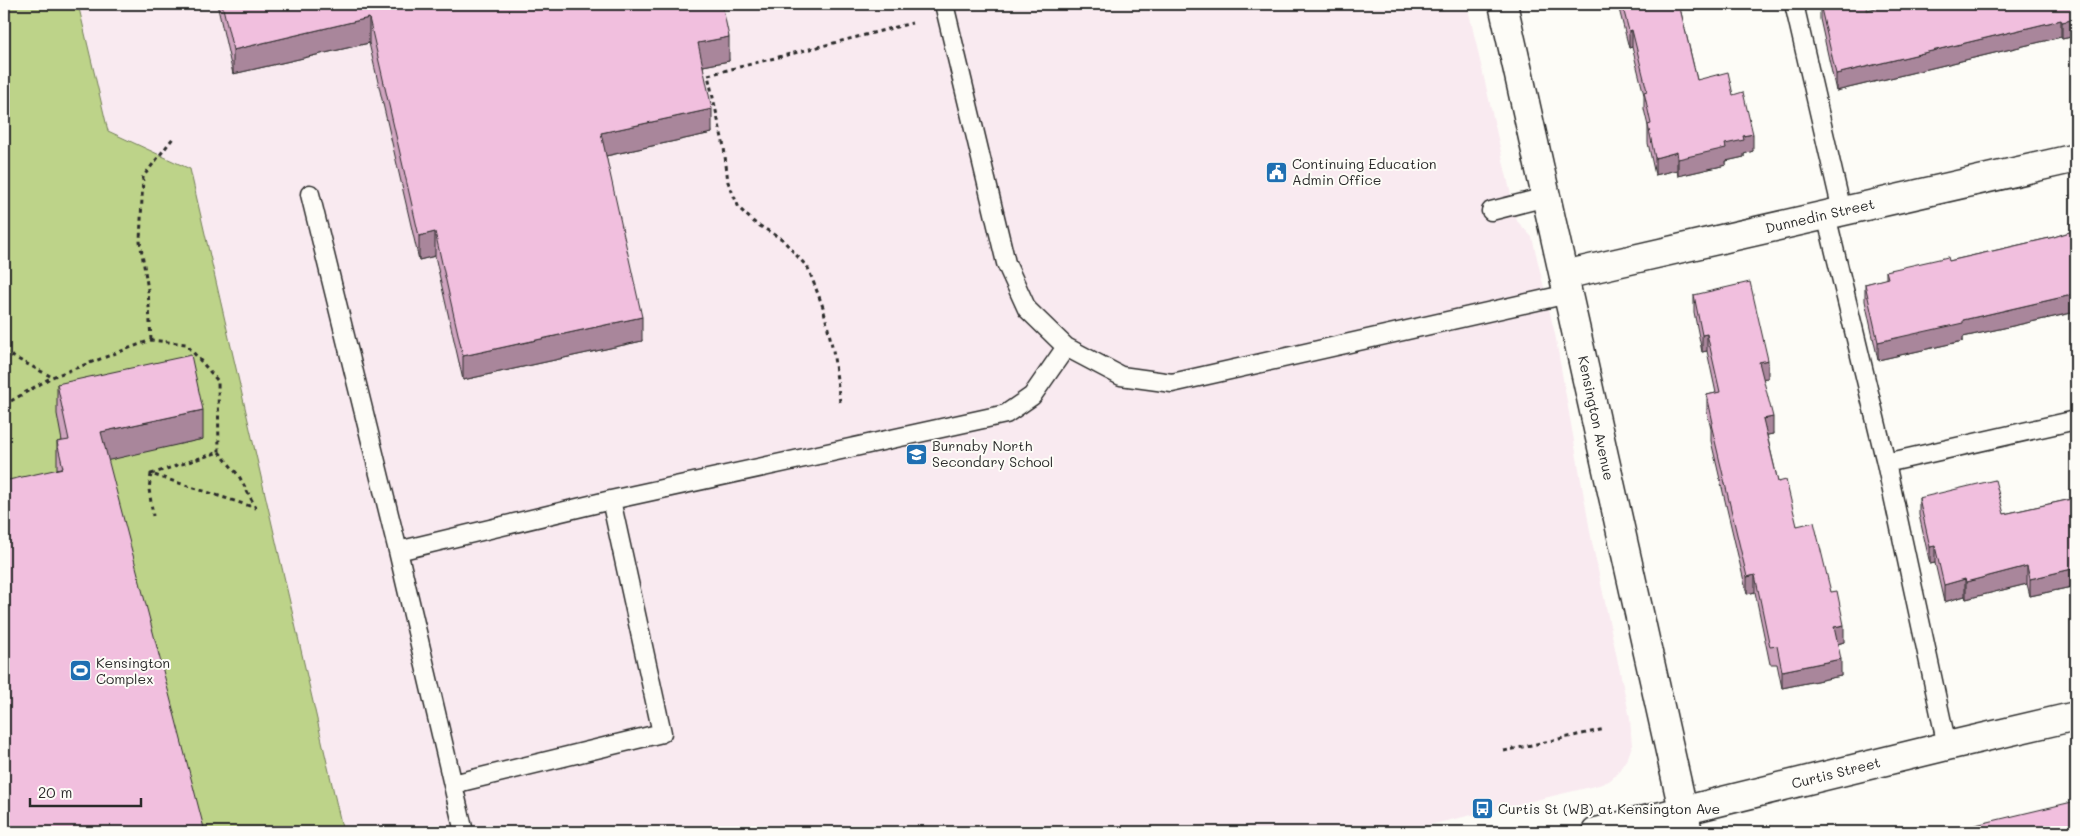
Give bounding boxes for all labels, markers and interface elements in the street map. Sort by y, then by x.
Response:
place label: Continuing Education Admin Office [1292,154,1437,189]
public building icon: Continuing Education Admin Office [1264,160,1288,184]
street label: Dunnedin Street [1763,194,1876,237]
street label: Kensington Avenue [1574,354,1619,482]
place label: Burnaby North Secondary School [932,436,1053,471]
school or university icon: Burnaby North Secondary School [904,442,928,466]
place label: Kensington Complex [96,653,170,688]
sports icon: Kensington Complex [68,659,92,683]
street label: Curtis Street [1789,752,1882,793]
scale bar [30,776,141,808]
text: 20 m [38,782,72,802]
bus stop icon: Curtis St (WB) at Kensington Ave [1470,797,1494,821]
place label: Curtis St (WB) at Kensington Ave [1498,799,1720,818]

